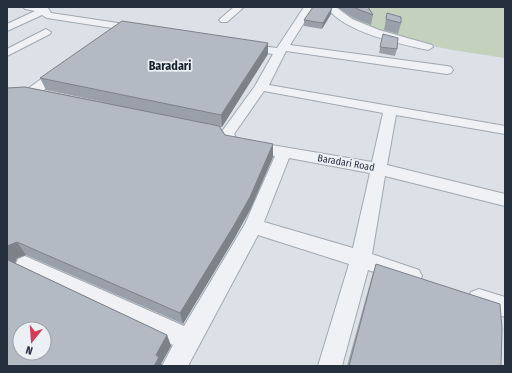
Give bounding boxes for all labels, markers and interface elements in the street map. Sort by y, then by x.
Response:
district label: Baradari [149,59,191,73]
street label: Baradari Road [316,152,376,174]
north arrow [12,321,52,361]
text: N [24,343,34,357]

